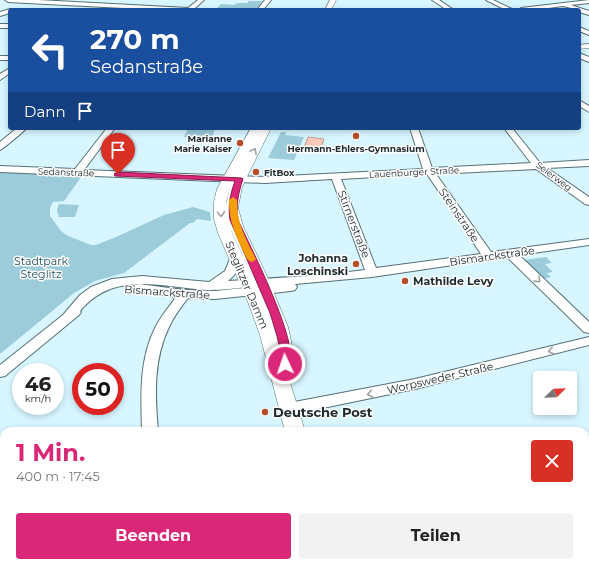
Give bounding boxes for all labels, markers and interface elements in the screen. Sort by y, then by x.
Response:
text: 270 m [90,22,180,56]
icon: left [24,24,76,76]
text: Sedanstraße [90,56,203,78]
icon: arrive [74,100,96,122]
text: Dann [24,102,66,121]
marker: Hermann-Ehlers-Gymnasium [351,131,361,141]
pin [101,133,135,174]
place label: Marianne Marie Kaiser [174,133,232,154]
marker: Marianne Marie Kaiser [235,138,245,148]
icon: arrive [107,139,129,161]
place label: Hermann-Ehlers-Gymnasium [287,143,425,154]
one-way arrow [250,148,257,155]
street label: Selerweg [534,159,574,193]
street label: Lauenburger Straße [368,164,460,180]
street label: Sedanstraße [38,166,95,179]
marker: FitBox [251,167,261,177]
place label: FitBox [264,167,295,178]
street label: Steinstraße [436,185,482,245]
street label: Stirnerstraße [335,188,373,260]
one-way arrow [216,211,225,217]
street label: Steglitzer Damm [222,239,272,331]
street label: Bismarckstraße [449,243,536,269]
place label: Johanna Loschinski [287,251,348,278]
park label: Stadtpark Steglitz [14,254,68,281]
marker: Johanna Loschinski [351,259,361,269]
place label: Mathilde Levy [413,274,494,288]
one-way arrow [533,275,541,283]
marker: Mathilde Levy [400,276,410,286]
street label: Bismarckstraße [124,282,211,302]
position arrow [264,343,306,385]
one-way arrow [548,346,554,354]
street label: Worpsweder Straße [385,359,495,397]
speed limit sign: 50 [72,363,124,415]
north arrow [533,371,577,415]
map controls [533,371,577,415]
text: 46 [25,372,51,396]
one-way arrow [367,389,374,398]
text: km/h [25,392,51,405]
place label: Deutsche Post [273,404,373,420]
marker: Deutsche Post [260,407,270,417]
text: 1 Min. [16,438,85,467]
button: close [531,440,573,482]
text: 400 m · 17:45 [16,468,100,484]
button: Beenden [16,513,291,559]
button: Teilen [299,513,573,559]

